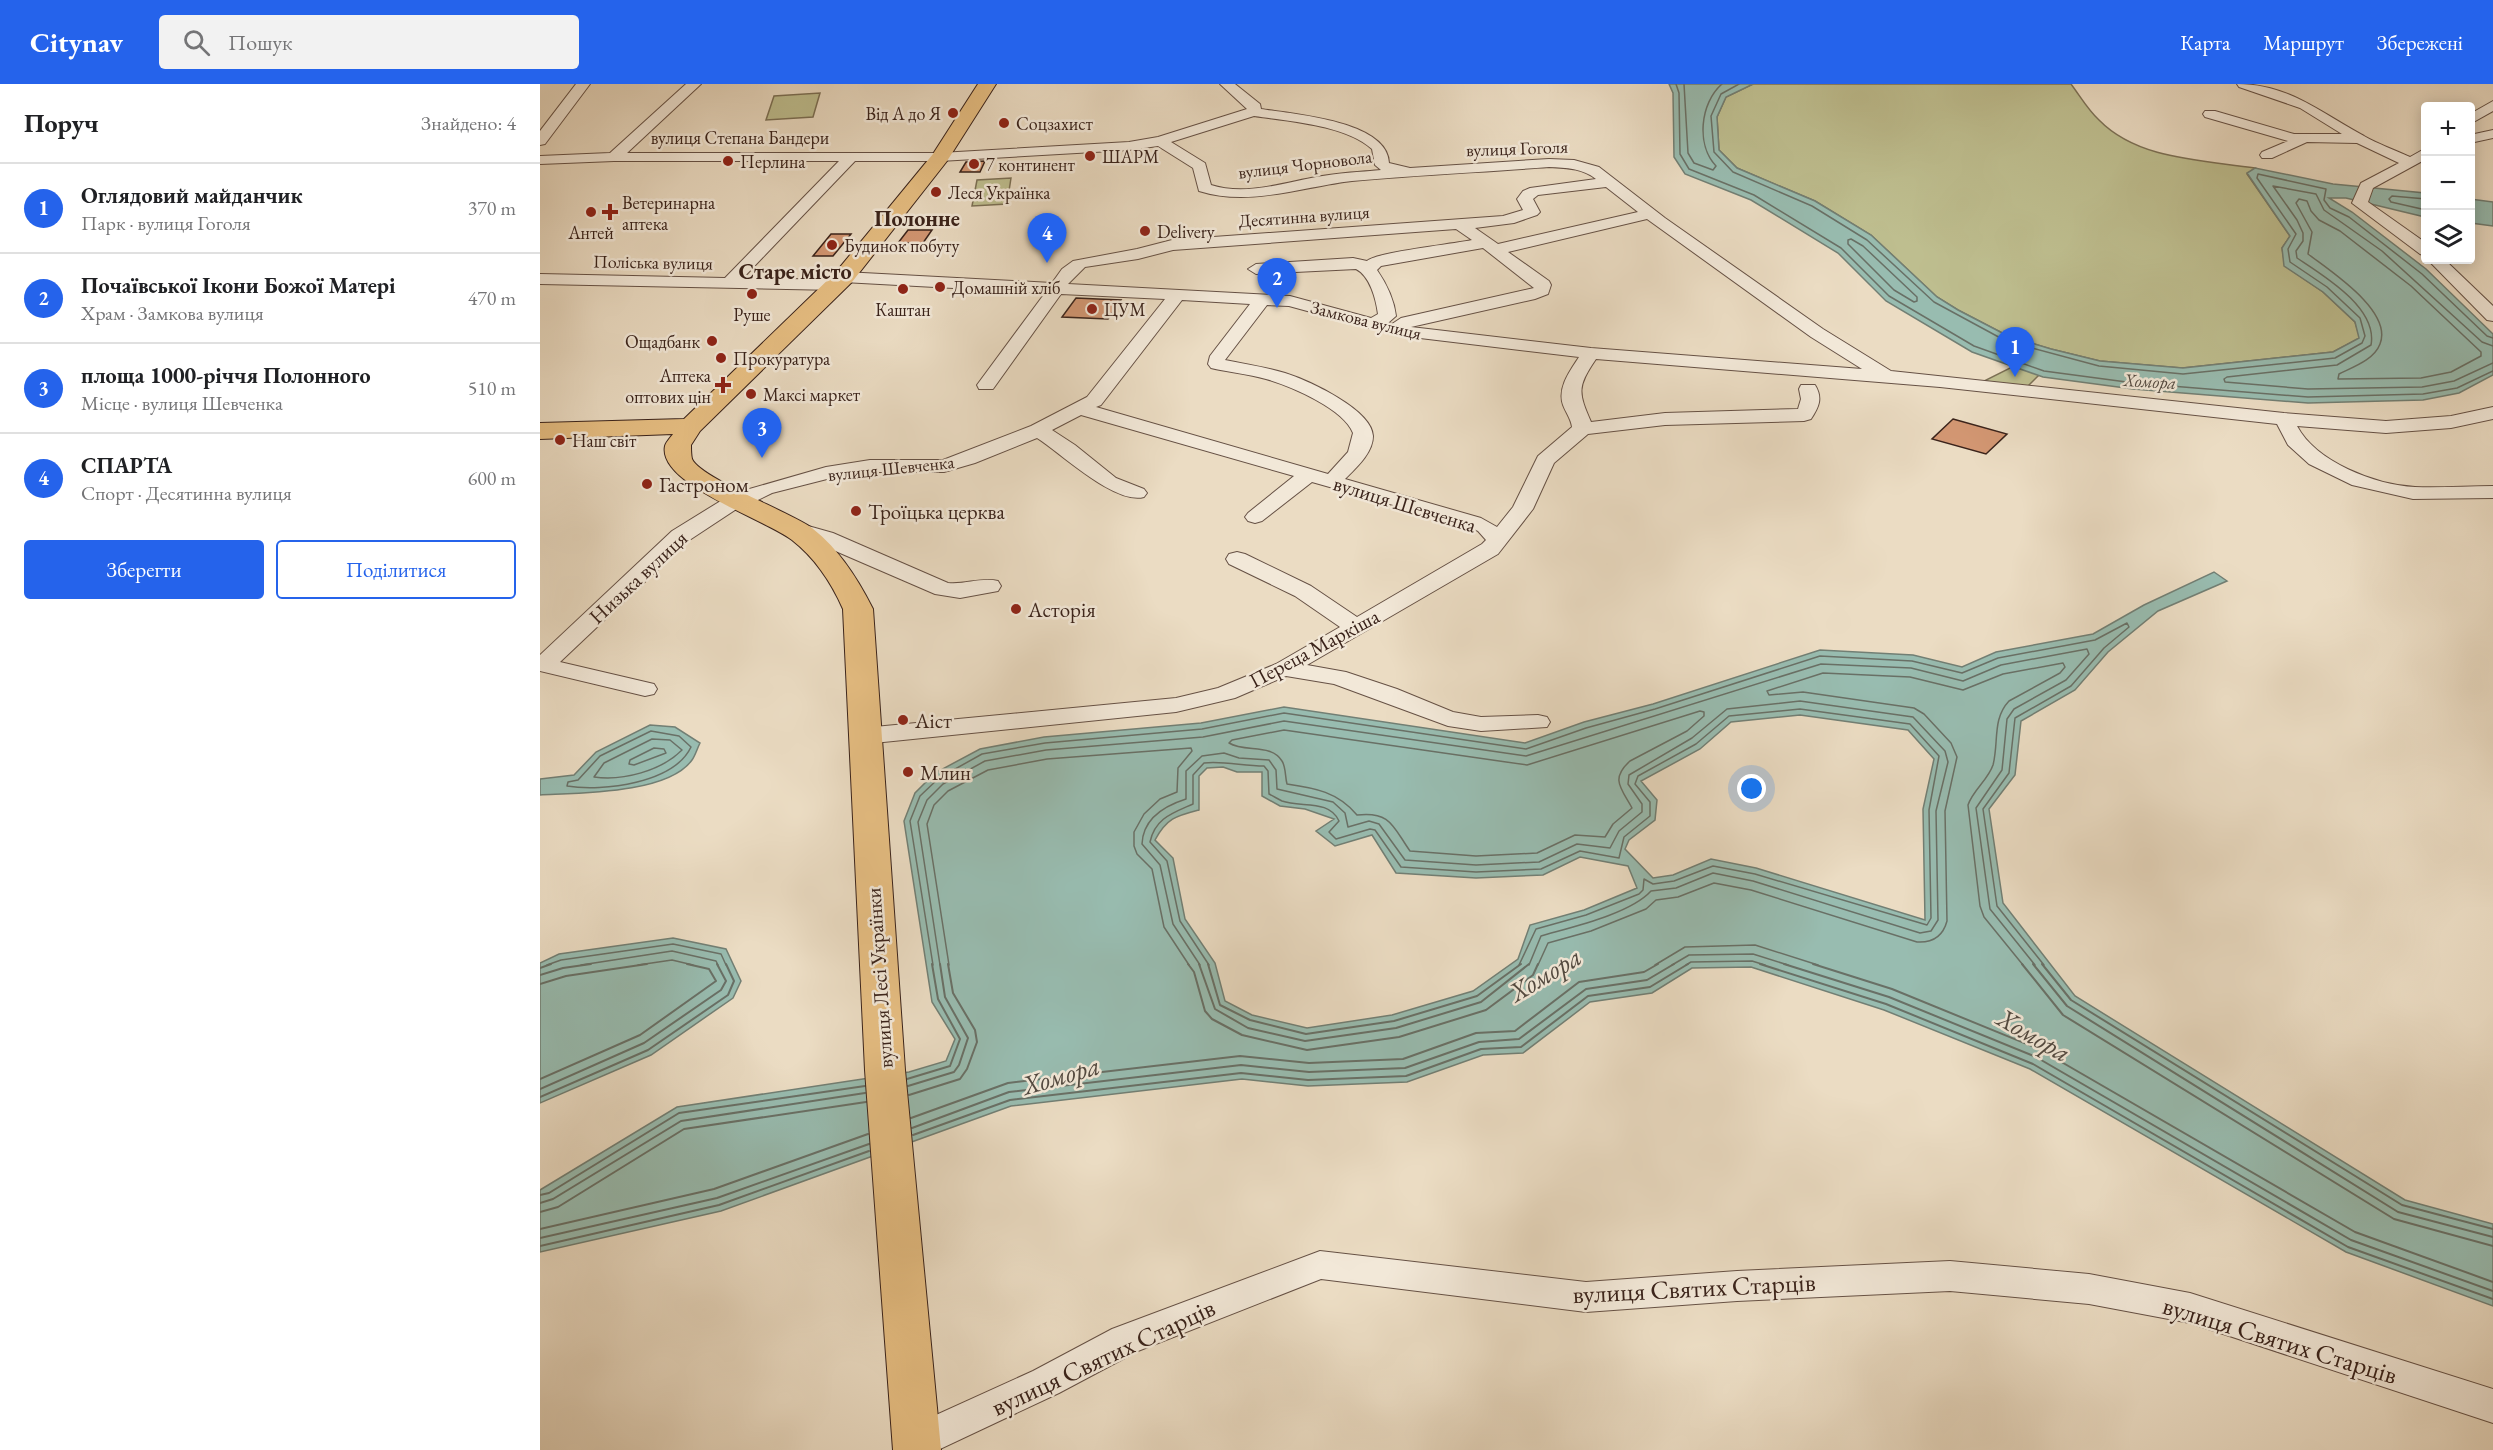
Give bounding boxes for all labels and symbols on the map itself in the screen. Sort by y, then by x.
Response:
place label: Від А до Я [865,102,941,125]
marker: Від А до Я [946,106,960,120]
place label: Соцзахист [1016,112,1094,135]
marker: Соцзахист [997,116,1011,130]
street label: вулиця Степана Бандери [651,126,830,149]
street label: вулиця Гоголя [1466,135,1568,161]
street label: вулиця Чорновола [1237,144,1374,184]
place label: ШАРМ [1102,145,1159,168]
marker: ШАРМ [1083,149,1097,163]
place label: Перлина [740,150,806,173]
place label: 7 континент [986,153,1075,176]
marker: Перлина [721,154,735,168]
marker: 7 континент [967,157,981,171]
place label: Леся Українка [948,181,1051,204]
marker: Леся Українка [929,185,943,199]
place label: Ветеринарна аптека [622,191,716,235]
street label: Десятинна вулиця [1238,200,1370,232]
district label: Полонне [874,204,960,233]
marker: Антей [584,205,598,219]
marker: Ветеринарна аптека [603,205,617,219]
pin: 4 [1028,214,1066,263]
place label: Delivery [1157,220,1215,243]
place label: Антей [567,221,614,244]
marker: Delivery [1138,224,1152,238]
place label: Будинок побуту [844,234,959,257]
marker: Будинок побуту [825,238,839,252]
street label: Поліська вулиця [593,249,713,275]
district label: Старе місто [739,257,851,286]
pin: 2 [1258,258,1296,308]
place label: Домашній хліб [952,276,1061,299]
marker: Домашній хліб [933,280,947,294]
marker: Каштан [896,282,910,296]
marker: Руше [745,287,759,301]
street label: Замкова вулиця [1308,295,1424,345]
place label: Каштан [875,298,931,321]
place label: ЦУМ [1104,298,1146,321]
marker: ЦУМ [1085,302,1099,316]
place label: Руше [733,303,771,326]
pin: 1 [1996,328,2034,377]
place label: Ощадбанк [625,330,700,353]
marker: Ощадбанк [705,334,719,348]
place label: Прокуратура [733,347,831,370]
marker: Прокуратура [714,351,728,365]
place label: Аптека оптових цін [625,364,712,408]
water label: Хомора [2121,368,2177,395]
marker: Аптека оптових цін [716,378,730,392]
place label: Максі маркет [763,383,861,406]
marker: Максі маркет [744,387,758,401]
pin: 3 [742,408,782,458]
place label: Наш світ [572,429,637,452]
marker: Наш світ [553,433,567,447]
street label: вулиця Шевченка [827,450,956,486]
street label: вулиця Шевченка [1330,469,1480,539]
place label: Гастроном [659,471,749,498]
marker: Гастроном [640,477,654,491]
place label: Троїцька церква [868,498,1005,525]
marker: Троїцька церква [849,504,863,518]
street label: Низька вулиця [583,524,693,630]
place label: Асторія [1027,596,1096,623]
marker: Асторія [1009,602,1023,616]
street label: Переца Маркіша [1244,602,1384,694]
place label: Аіст [914,707,952,734]
marker: Аіст [896,713,910,727]
place label: Млин [920,759,971,786]
marker: Млин [901,765,915,779]
your location [1737,774,1766,803]
street label: вулиця Лесі Українки [859,887,899,1069]
water label: Хомора [1501,939,1588,1010]
water label: Хомора [1989,999,2077,1070]
water label: Хомора [1016,1047,1104,1103]
street label: вулиця Святих Старців [1572,1265,1816,1311]
street label: вулиця Святих Старців [2159,1288,2401,1392]
street label: вулиця Святих Старців [986,1290,1220,1424]

